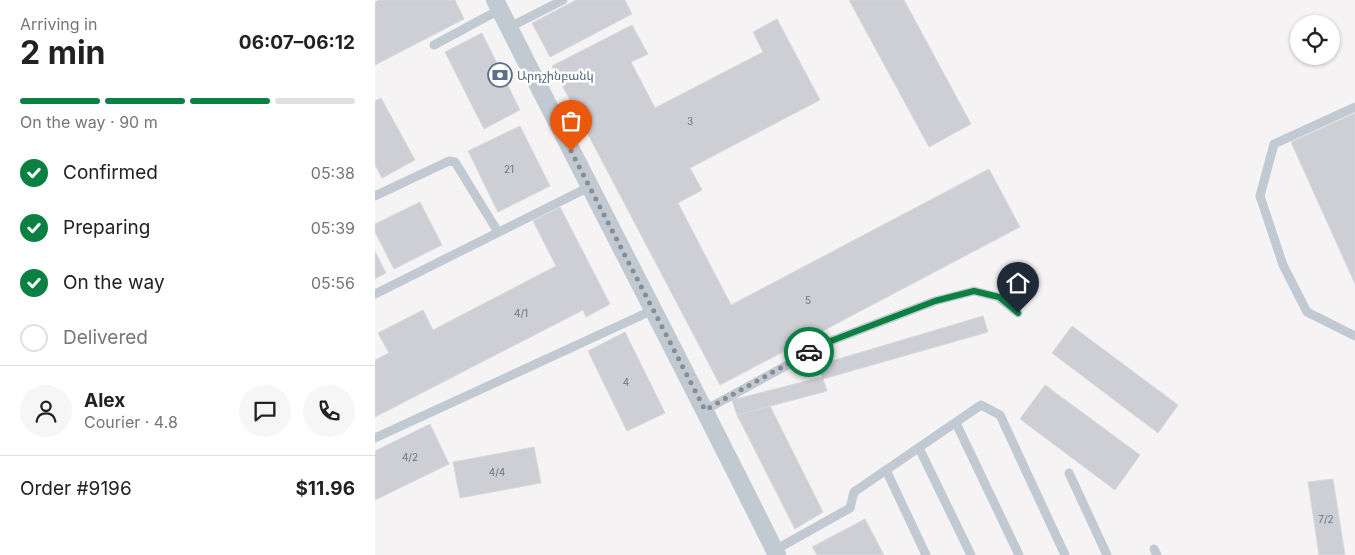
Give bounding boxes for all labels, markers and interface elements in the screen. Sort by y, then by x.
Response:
text: Arriving in [20,14,97,34]
map controls [1290,15,1340,65]
button: locate [1290,15,1340,65]
text: 06:07–06:12 [239,31,355,54]
text: 2 min [20,33,106,72]
bank icon: Արդշինբանկ [487,62,513,88]
place label: Արդշինբանկ [517,68,594,83]
pin [550,100,592,151]
icon: bag [557,107,585,135]
text: On the way · 90 m [20,112,158,132]
house number: 3 [687,115,693,127]
icon: check [20,159,48,187]
text: Confirmed [63,161,158,184]
text: 05:38 [311,163,355,183]
house number: 21 [504,163,514,175]
icon: check [20,214,48,242]
text: Preparing [63,216,150,239]
text: 05:39 [311,218,355,238]
pin [997,262,1039,313]
icon: check [20,269,48,297]
icon: home [1004,269,1032,297]
text: On the way [63,271,165,294]
text: 05:56 [311,273,355,293]
house number: 5 [805,294,811,306]
house number: 4/1 [514,307,528,319]
text: Delivered [63,326,148,349]
courier [784,327,834,377]
icon: car [795,338,823,366]
house number: 4 [623,376,629,388]
button: person [20,385,72,437]
button: chat [239,385,291,437]
button: phone [303,385,355,437]
text: Alex [84,389,125,412]
text: Courier · 4.8 [84,412,178,432]
house number: 4/2 [402,451,418,463]
house number: 4/4 [489,466,505,478]
text: Order #9196 [20,477,132,500]
text: $11.96 [295,477,355,500]
house number: 7/2 [1318,513,1334,525]

